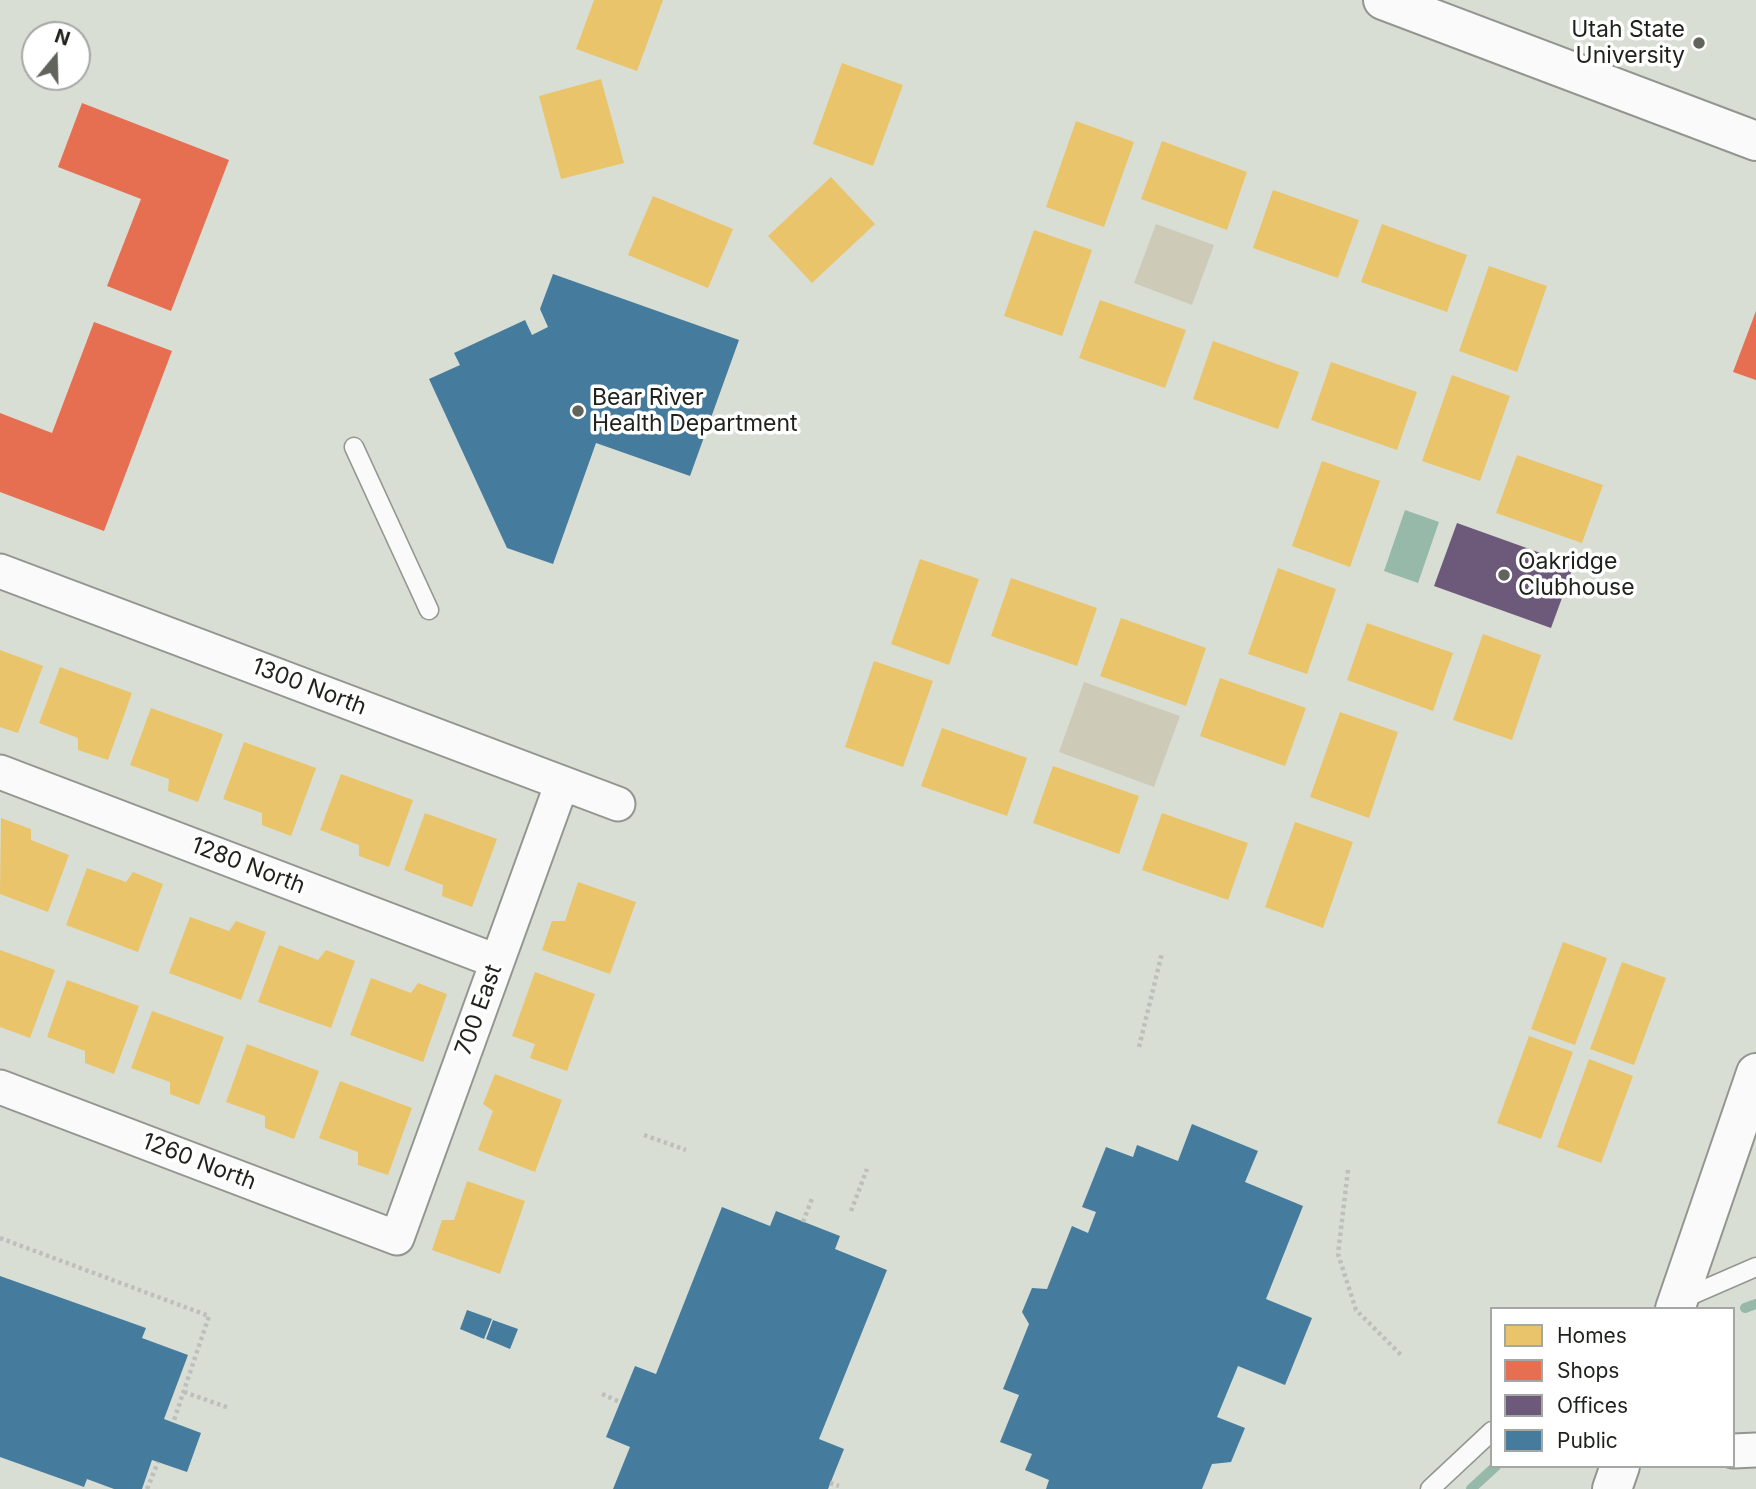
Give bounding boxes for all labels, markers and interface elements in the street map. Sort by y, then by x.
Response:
place label: Utah State University [1571,16,1685,70]
north arrow [21,21,91,91]
text: N [52,24,73,51]
marker: Utah State University [1691,35,1707,51]
place label: Bear River Health Department [592,384,798,438]
marker: Bear River Health Department [570,403,586,419]
place label: Oakridge Clubhouse [1518,548,1635,602]
marker: Oakridge Clubhouse [1496,567,1512,583]
street label: 1300 North [248,653,370,721]
street label: 1280 North [187,832,309,900]
street label: 700 East [450,961,508,1059]
street label: 1260 North [138,1128,260,1196]
legend [1490,1307,1735,1468]
text: Homes [1557,1323,1627,1348]
text: Shops [1557,1358,1619,1383]
text: Offices [1557,1393,1628,1418]
text: Public [1557,1428,1618,1453]

